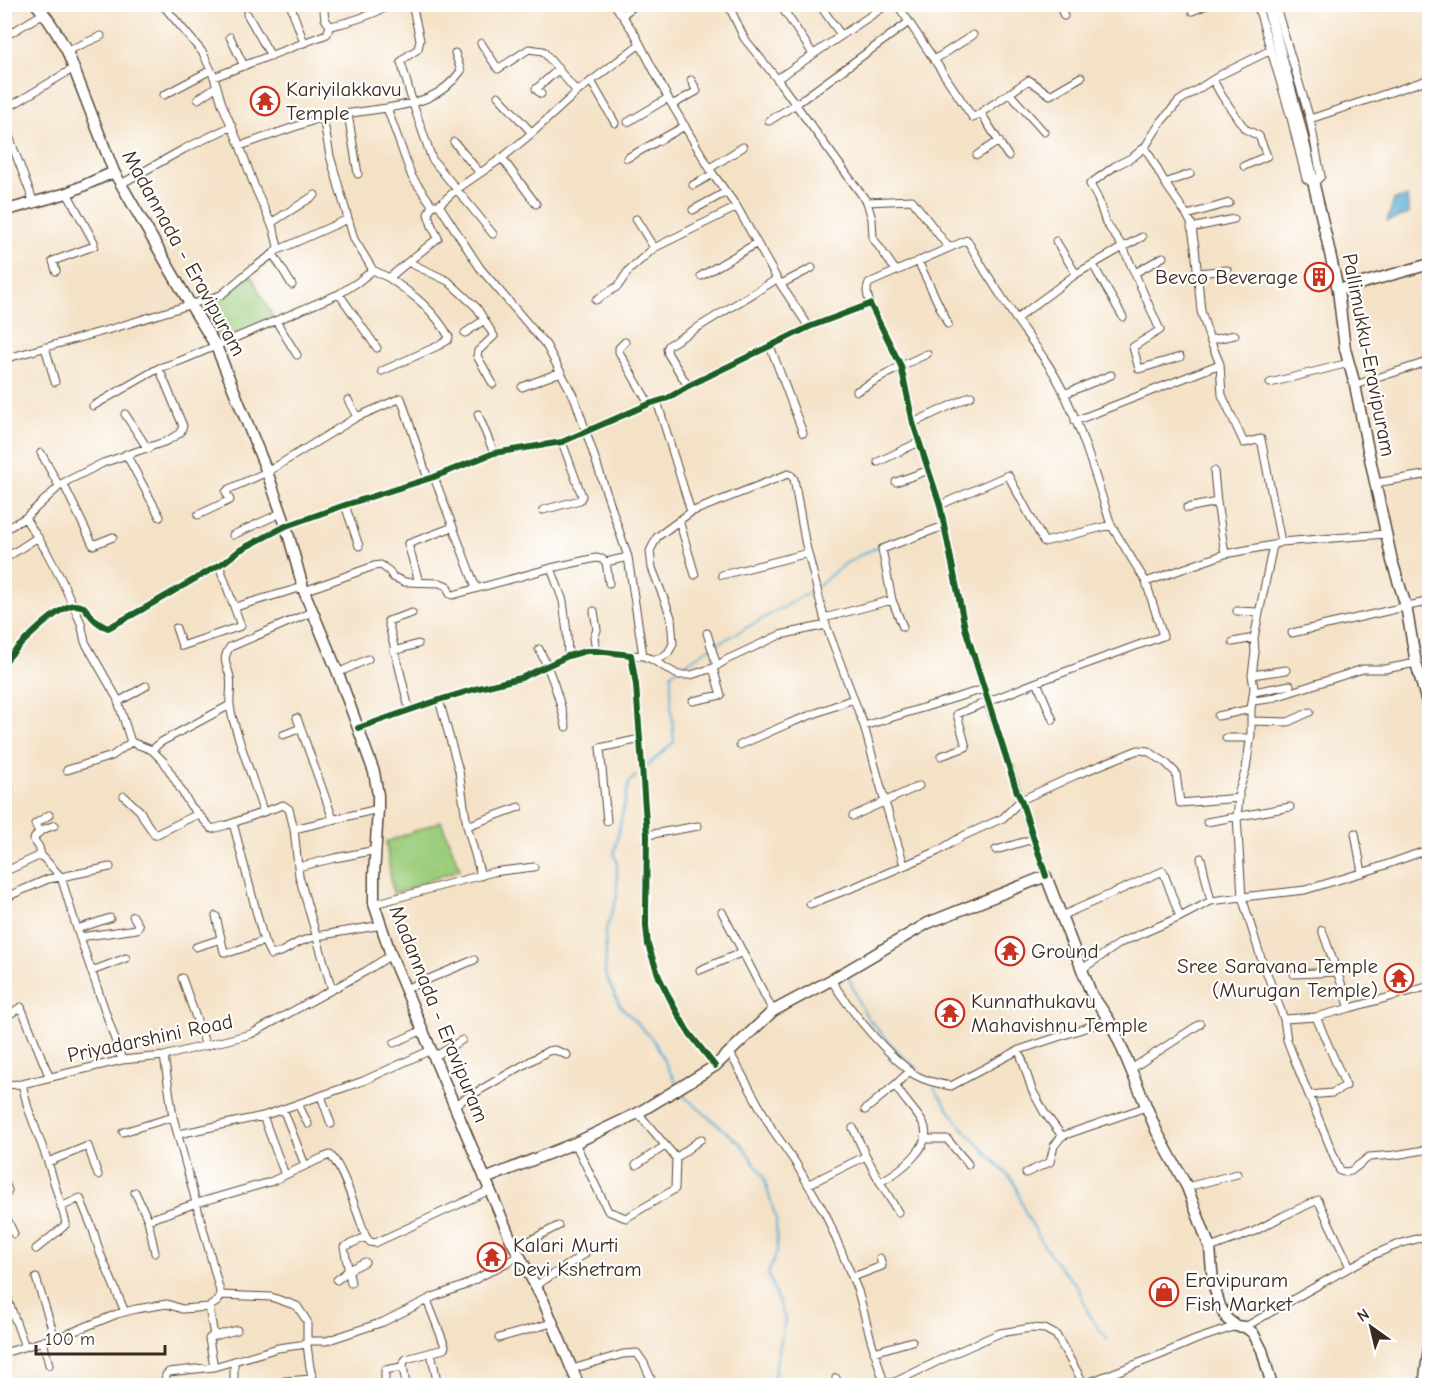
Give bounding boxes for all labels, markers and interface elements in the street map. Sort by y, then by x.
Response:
place label: Kariyilakkavu Temple [286,77,402,125]
temple icon: Kariyilakkavu Temple [249,85,281,117]
street label: Madannada - Eravipuram [117,146,251,360]
street label: Pallimukku-Eravipuram [1338,251,1400,459]
building icon: Bevco Beverage [1303,261,1335,293]
place label: Bevco Beverage [1155,265,1298,289]
street label: Madannada - Eravipuram [384,902,494,1126]
temple icon: Ground [994,935,1026,967]
place label: Ground [1031,939,1099,963]
place label: Sree Saravana Temple (Murugan Temple) [1177,954,1378,1002]
temple icon: Sree Saravana Temple (Murugan Temple) [1383,962,1415,994]
place label: Kunnathukavu Mahavishnu Temple [971,989,1148,1037]
temple icon: Kunnathukavu Mahavishnu Temple [934,997,966,1029]
street label: Priyadarshini Road [65,1009,235,1067]
place label: Kalari Murti Devi Kshetram [513,1233,642,1281]
temple icon: Kalari Murti Devi Kshetram [476,1241,508,1273]
place label: Eravipuram Fish Market [1185,1268,1293,1316]
shop icon: Eravipuram Fish Market [1148,1276,1180,1308]
north arrow [1341,1297,1401,1357]
text: N [1354,1305,1373,1326]
scale bar [36,1318,165,1356]
text: 100 m [45,1329,95,1350]

